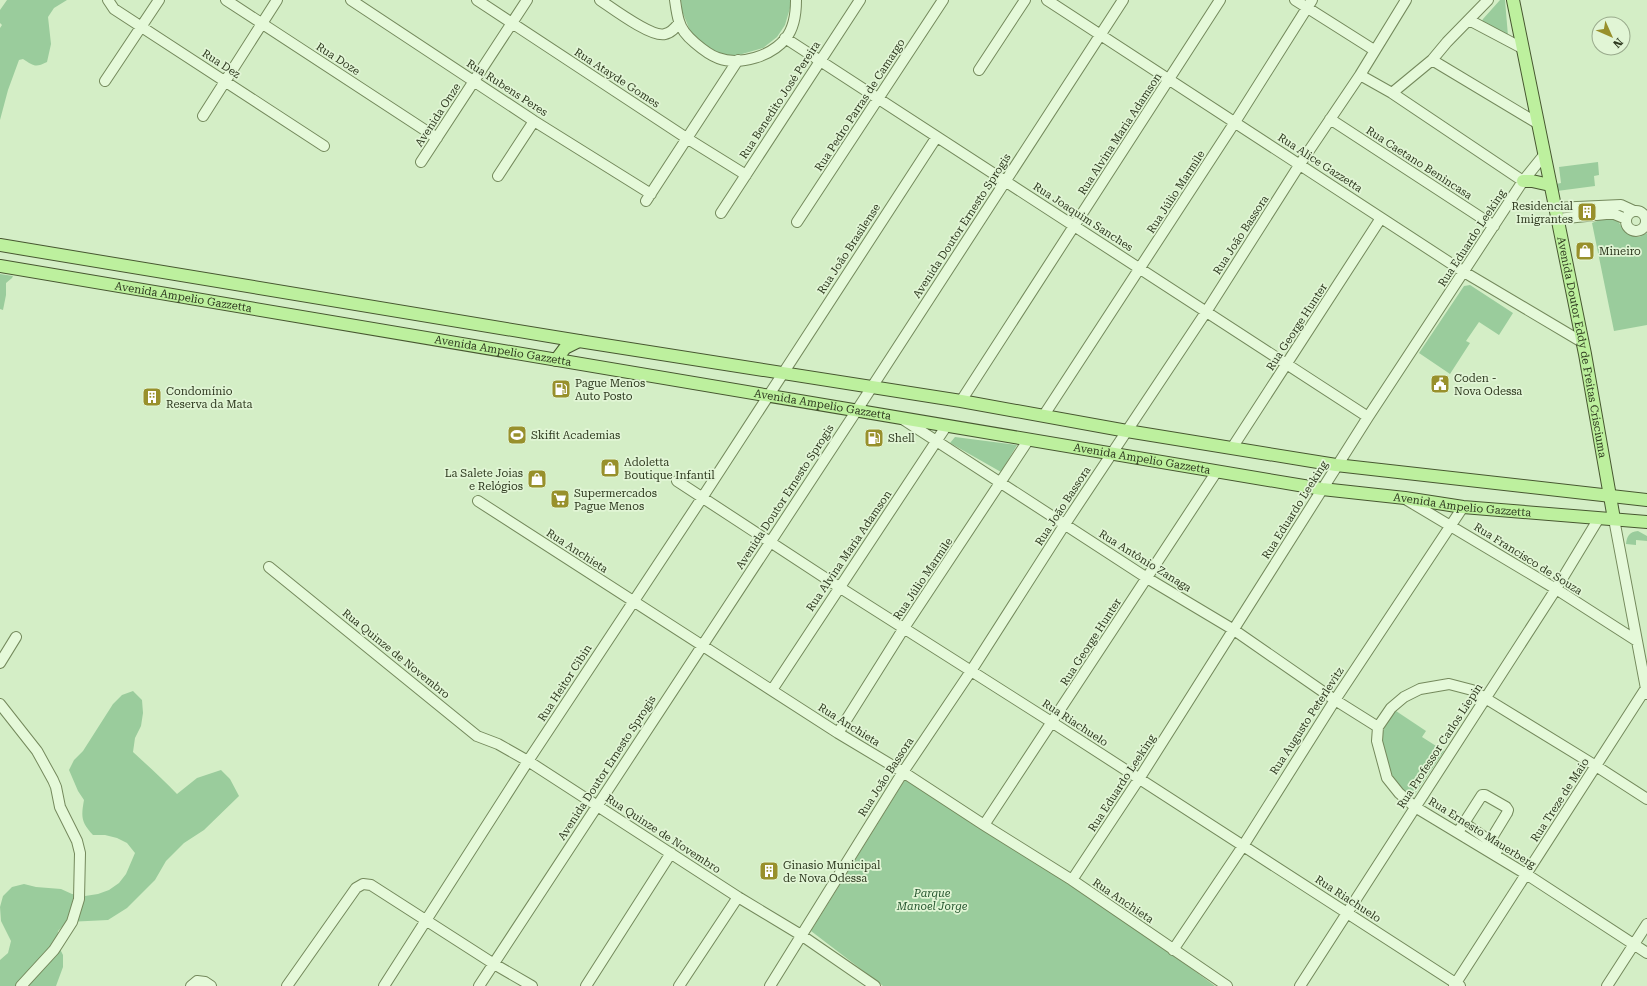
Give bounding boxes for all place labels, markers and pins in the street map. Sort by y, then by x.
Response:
place label: Residencial Imigrantes [1512,200,1574,226]
building icon: Residencial Imigrantes [1576,201,1598,223]
shop icon: Mineiro [1574,240,1596,262]
place label: Mineiro [1599,245,1641,258]
place label: Coden - Nova Odessa [1454,372,1522,398]
public building icon: Coden - Nova Odessa [1429,373,1451,395]
place label: Pague Menos Auto Posto [575,377,645,403]
fuel station icon: Pague Menos Auto Posto [550,378,572,400]
place label: Condomínio Reserva da Mata [166,385,252,411]
building icon: Condomínio Reserva da Mata [141,386,163,408]
sports icon: Skifit Academias [506,424,528,446]
fuel station icon: Shell [863,427,885,449]
place label: Skifit Academias [531,429,620,442]
place label: Shell [888,432,915,445]
place label: Adoletta Boutique Infantil [624,456,715,482]
shop icon: Adoletta Boutique Infantil [599,457,621,479]
place label: La Salete Joias e Relógios [445,467,523,493]
shop icon: La Salete Joias e Relógios [526,468,548,490]
place label: Supermercados Pague Menos [574,487,657,513]
supermarket icon: Supermercados Pague Menos [549,488,571,510]
place label: Ginasio Municipal de Nova Odessa [783,859,881,885]
building icon: Ginasio Municipal de Nova Odessa [758,860,780,882]

